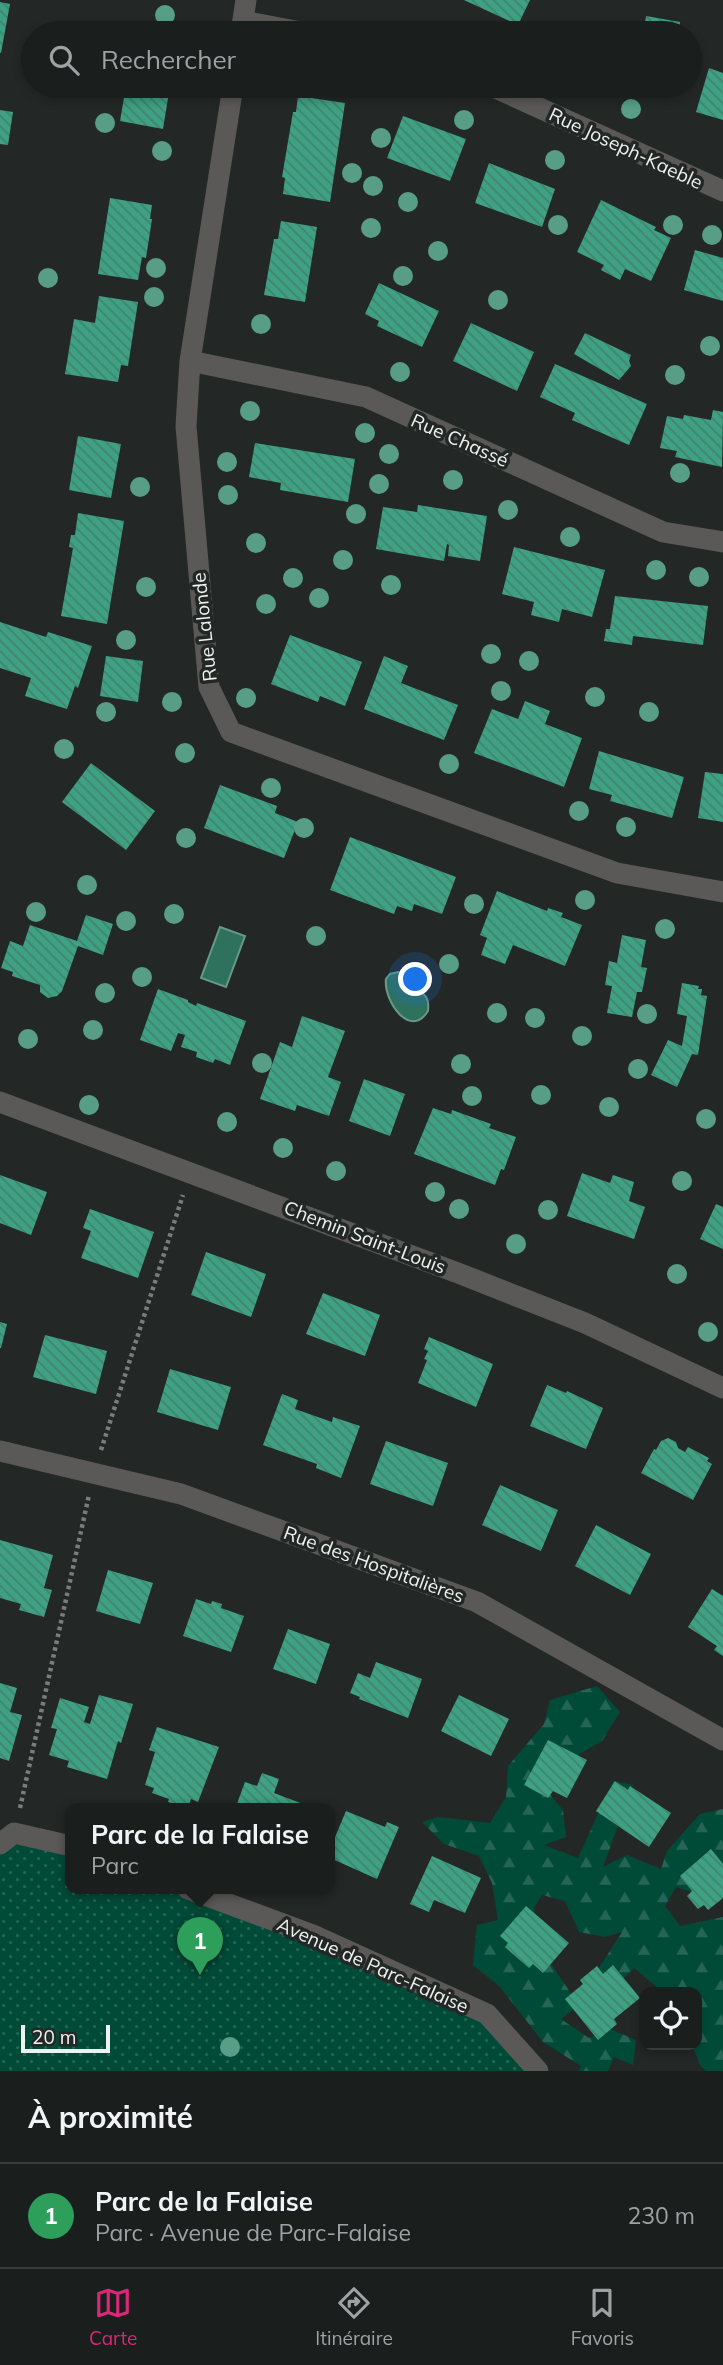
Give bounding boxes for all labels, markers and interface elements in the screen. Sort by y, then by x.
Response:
search box [21,21,702,98]
icon: search [45,41,83,79]
text: Rechercher [101,43,236,76]
street label: Rue Joseph-Kaeble [545,102,707,194]
street label: Rue Chassé [408,408,512,472]
street label: Rue Lalonde [186,571,222,683]
your location [398,962,432,996]
street label: Chemin Saint-Louis [281,1195,449,1279]
street label: Rue des Hospitalières [281,1520,467,1608]
popup [65,1803,335,1894]
text: Parc de la Falaise [91,1818,309,1851]
text: Parc [91,1851,139,1880]
street label: Avenue de Parc-Falaise [273,1912,473,2018]
pin: 1 [177,1917,223,1975]
map controls [639,1987,702,2050]
button: locate [639,1987,702,2050]
scale bar [21,2022,110,2054]
text: 20 m [32,2025,76,2049]
text: À proximité [28,2098,193,2136]
text: Parc de la Falaise [95,2185,313,2218]
text: 1 [44,2201,58,2230]
text: 230 m [627,2201,695,2230]
text: Parc · Avenue de Parc-Falaise [95,2218,411,2247]
tab: Carte [89,2284,137,2350]
tab: Itinéraire [315,2284,393,2350]
tab: Favoris [571,2284,634,2350]

